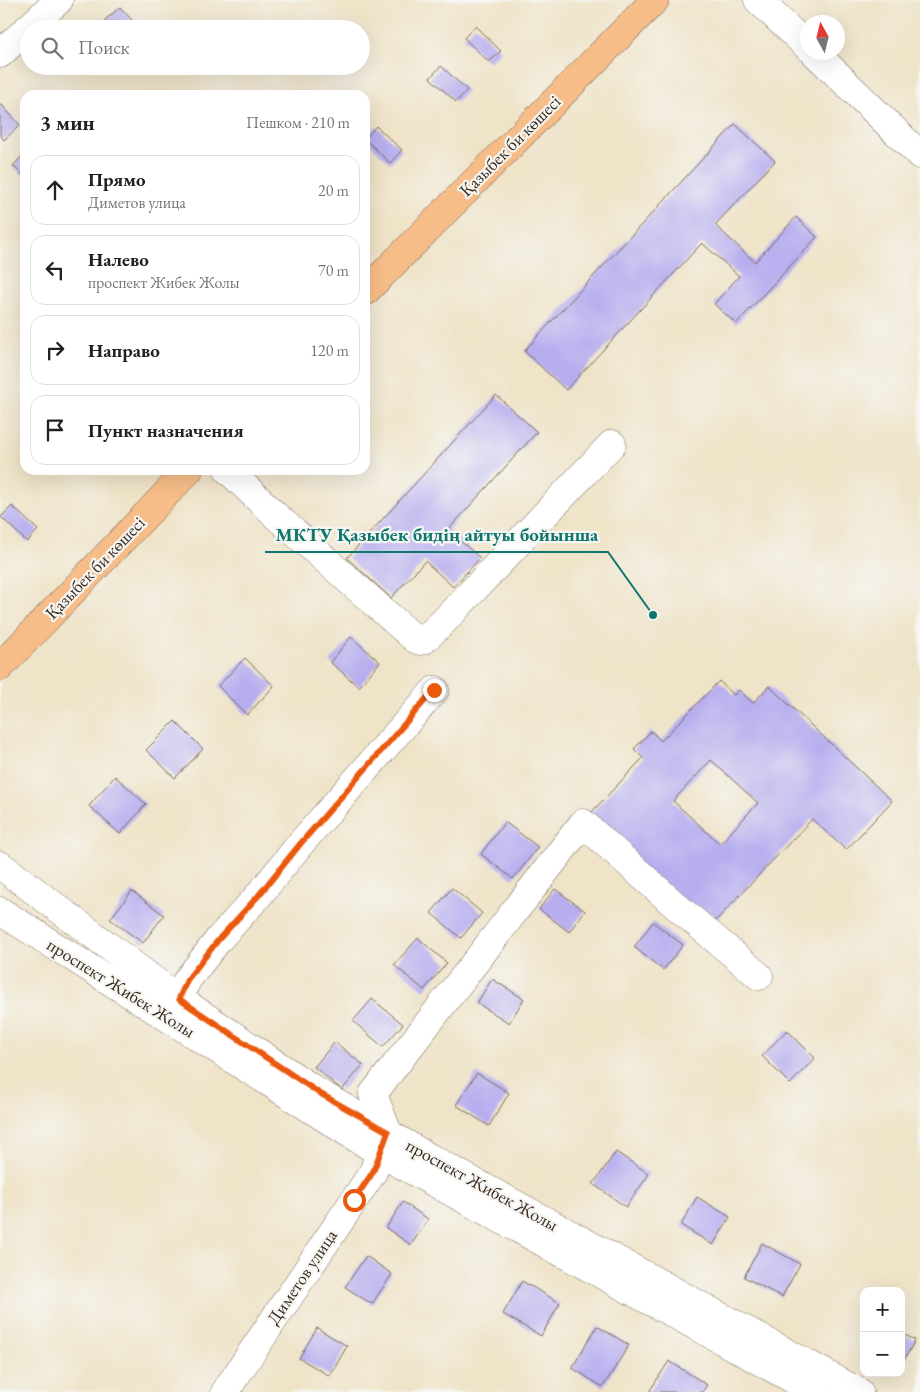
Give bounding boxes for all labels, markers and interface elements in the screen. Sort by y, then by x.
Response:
north arrow [800,15,845,60]
search box [20,20,370,75]
icon: search [38,34,66,62]
text: Поиск [78,35,130,60]
street label: Қазыбек би көшесі [454,90,566,201]
text: 3 мин [40,109,95,136]
text: Пешком · 210 m [246,112,350,133]
text: Прямо [88,167,146,192]
icon: ahead [41,176,69,204]
text: 20 m [318,180,349,201]
text: Диметов улица [88,192,186,213]
text: Налево [88,247,149,272]
icon: left [41,256,69,284]
text: 70 m [318,260,349,281]
text: проспект Жибек Жолы [88,272,239,293]
icon: right [41,336,69,364]
text: Направо [88,338,160,363]
text: 120 m [310,340,349,361]
icon: arrive [41,416,69,444]
text: Пункт назначения [88,418,244,443]
street label: Қазыбек би көшесі [40,511,150,624]
callout: МКТУ Қазыбек бидің айтуы бойынша [265,518,608,552]
text: МКТУ Қазыбек бидің айтуы бойынша [276,522,599,547]
route end [423,679,446,702]
street label: проспект Жибек Жолы [43,933,200,1042]
street label: проспект Жибек Жолы [402,1133,562,1236]
route start [343,1189,366,1212]
street label: Диметов улица [261,1224,342,1329]
map controls [860,1287,905,1377]
button: + [860,1287,905,1332]
button: − [860,1332,905,1377]

